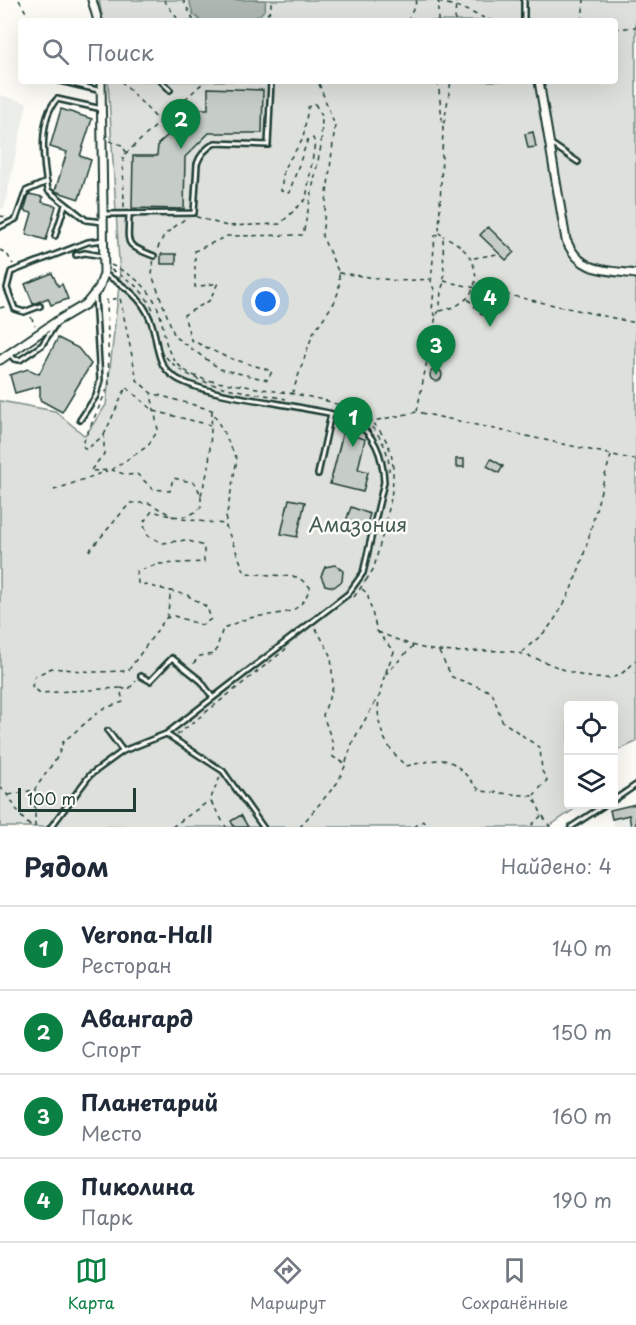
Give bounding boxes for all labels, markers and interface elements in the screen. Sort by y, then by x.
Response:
search box [18,18,618,84]
icon: search [39,35,72,68]
text: Поиск [87,35,154,68]
pin: 2 [162,100,201,149]
pin: 4 [470,278,510,327]
your location [251,287,280,316]
pin: 3 [416,326,456,375]
pin: 1 [334,398,372,447]
park label: Амазония [309,509,407,539]
map controls [564,701,618,809]
button: locate [564,701,618,755]
button: layers [564,755,618,809]
scale bar [18,785,136,812]
text: 100 m [27,786,76,810]
text: Рядом [24,847,109,886]
text: Найдено: 4 [501,851,612,881]
text: Verona-Hall [81,917,213,950]
text: 1 [39,933,48,963]
text: 140 m [552,933,612,963]
text: Ресторан [81,950,172,980]
text: Авангард [81,1001,193,1034]
text: 2 [36,1017,51,1047]
text: 150 m [552,1017,612,1047]
text: Спорт [81,1034,141,1064]
text: Планетарий [81,1085,218,1118]
text: 3 [37,1101,50,1131]
text: 160 m [552,1101,612,1131]
text: Место [81,1118,142,1148]
text: Пиколина [81,1169,195,1202]
text: 4 [37,1185,50,1215]
text: 190 m [553,1185,612,1215]
text: Парк [81,1202,133,1232]
tab: Карта [68,1254,115,1314]
tab: Маршрут [250,1254,326,1314]
tab: Сохранённые [461,1254,568,1314]

